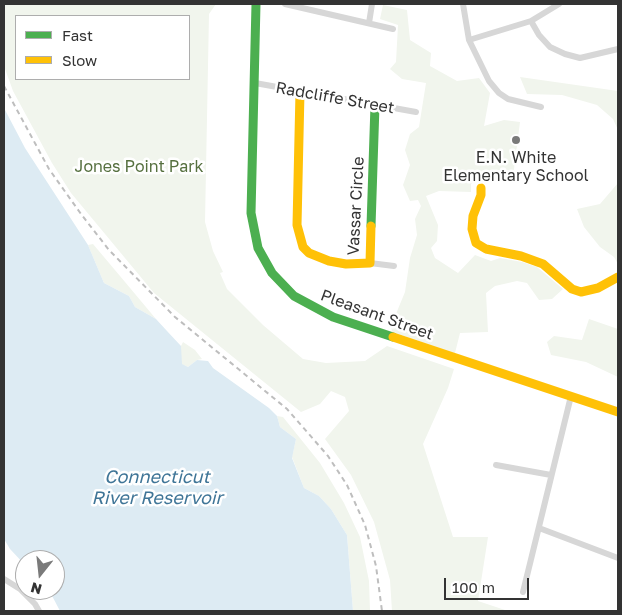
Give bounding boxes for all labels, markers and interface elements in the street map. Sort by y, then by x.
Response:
legend [15,15,190,80]
text: Fast [62,26,93,44]
text: Slow [62,51,97,69]
street label: Radcliffe Street [274,78,396,118]
marker: E.N. White Elementary School [510,134,522,146]
place label: E.N. White Elementary School [443,148,589,186]
street label: Vassar Circle [344,156,368,256]
park label: Jones Point Park [74,157,204,177]
street label: Pleasant Street [318,286,436,344]
water label: Connecticut River Reservoir [91,466,223,508]
north arrow [15,550,65,600]
scale bar [447,568,532,600]
text: 100 m [452,578,495,596]
text: N [29,579,43,599]

